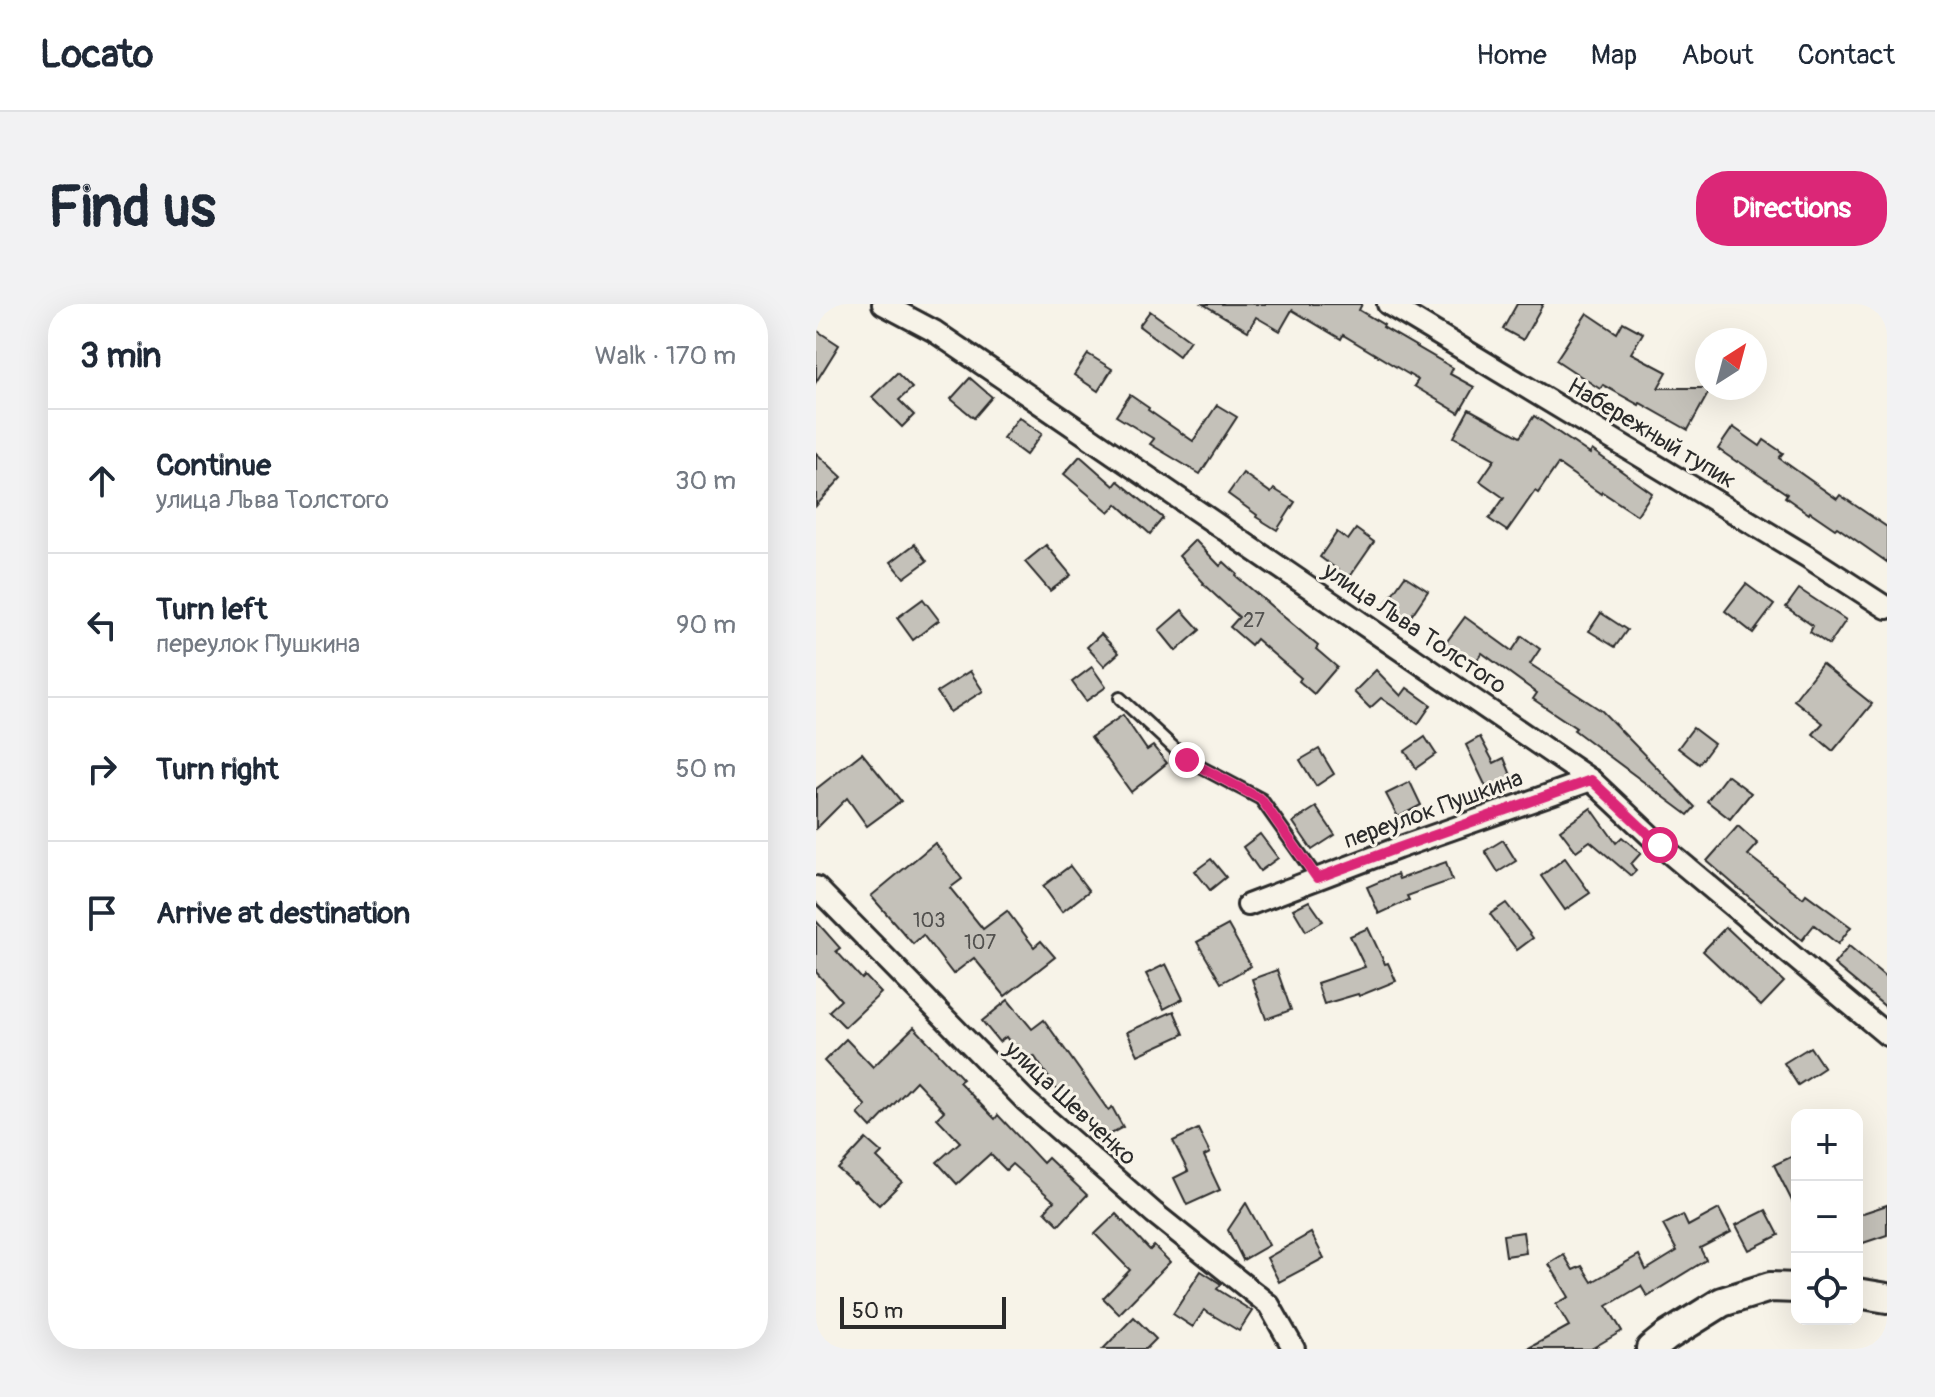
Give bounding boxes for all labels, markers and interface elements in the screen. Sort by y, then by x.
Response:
text: Locato [40,31,153,79]
text: Home [1476,38,1547,73]
text: Map [1591,38,1637,73]
text: About [1681,38,1754,73]
text: Contact [1798,38,1895,73]
button: Directions [1696,171,1887,246]
text: Find us [48,174,216,243]
north arrow [1695,328,1767,400]
text: 3 min [80,335,162,378]
text: Walk · 170 m [595,340,736,372]
street label: Набережный тупик [1562,372,1741,495]
text: Continue [156,447,271,484]
icon: ahead [80,459,124,503]
text: 30 m [675,465,736,497]
text: улица Льва Толстого [156,484,389,516]
street label: улица Льва Толстого [1317,556,1512,701]
text: Turn left [156,591,267,628]
icon: left [80,603,124,647]
house number: 27 [1243,608,1265,633]
text: 90 m [676,609,736,641]
text: переулок Пушкина [156,628,360,660]
route end [1169,742,1205,778]
icon: right [80,747,124,791]
text: Turn right [156,751,279,788]
text: 50 m [675,753,736,785]
street label: переулок Пушкина [1340,764,1527,855]
route start [1642,827,1678,863]
icon: arrive [80,891,124,935]
text: Arrive at destination [156,895,410,932]
house number: 103 [913,908,945,933]
house number: 107 [964,930,996,955]
street label: улица Шевченко [998,1034,1143,1172]
map controls [1791,1109,1863,1325]
button: + [1791,1109,1863,1181]
button: − [1791,1181,1863,1253]
button: locate [1791,1253,1863,1325]
scale bar [840,1293,1006,1329]
text: 50 m [852,1297,903,1325]

